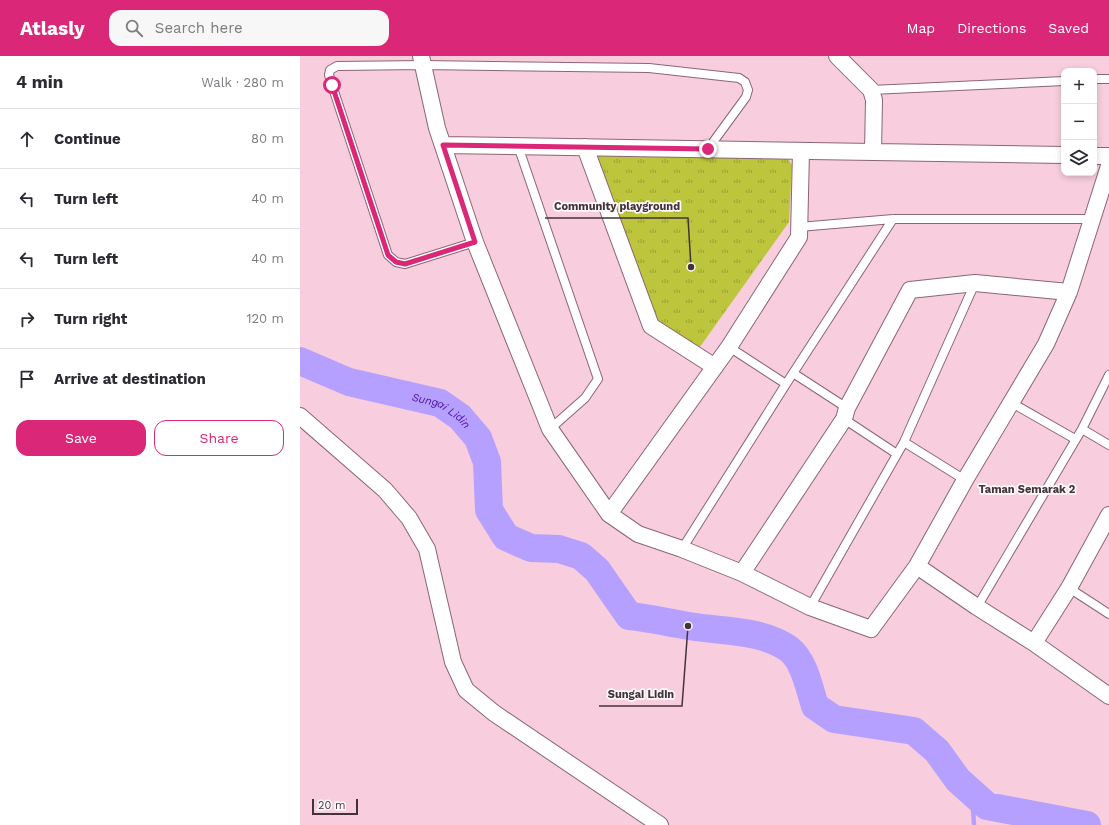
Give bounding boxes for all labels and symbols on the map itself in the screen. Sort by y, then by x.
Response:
route start [323,76,341,94]
route end [699,140,717,158]
callout: Community playground [545,195,688,218]
text: Community playground [554,200,680,213]
water label: Sungai Lidin [411,391,473,431]
district label: Taman Semarak 2 [979,483,1076,496]
callout: Sungai Lidin [599,683,682,706]
text: Sungai Lidin [608,688,674,701]
scale bar [312,797,358,816]

